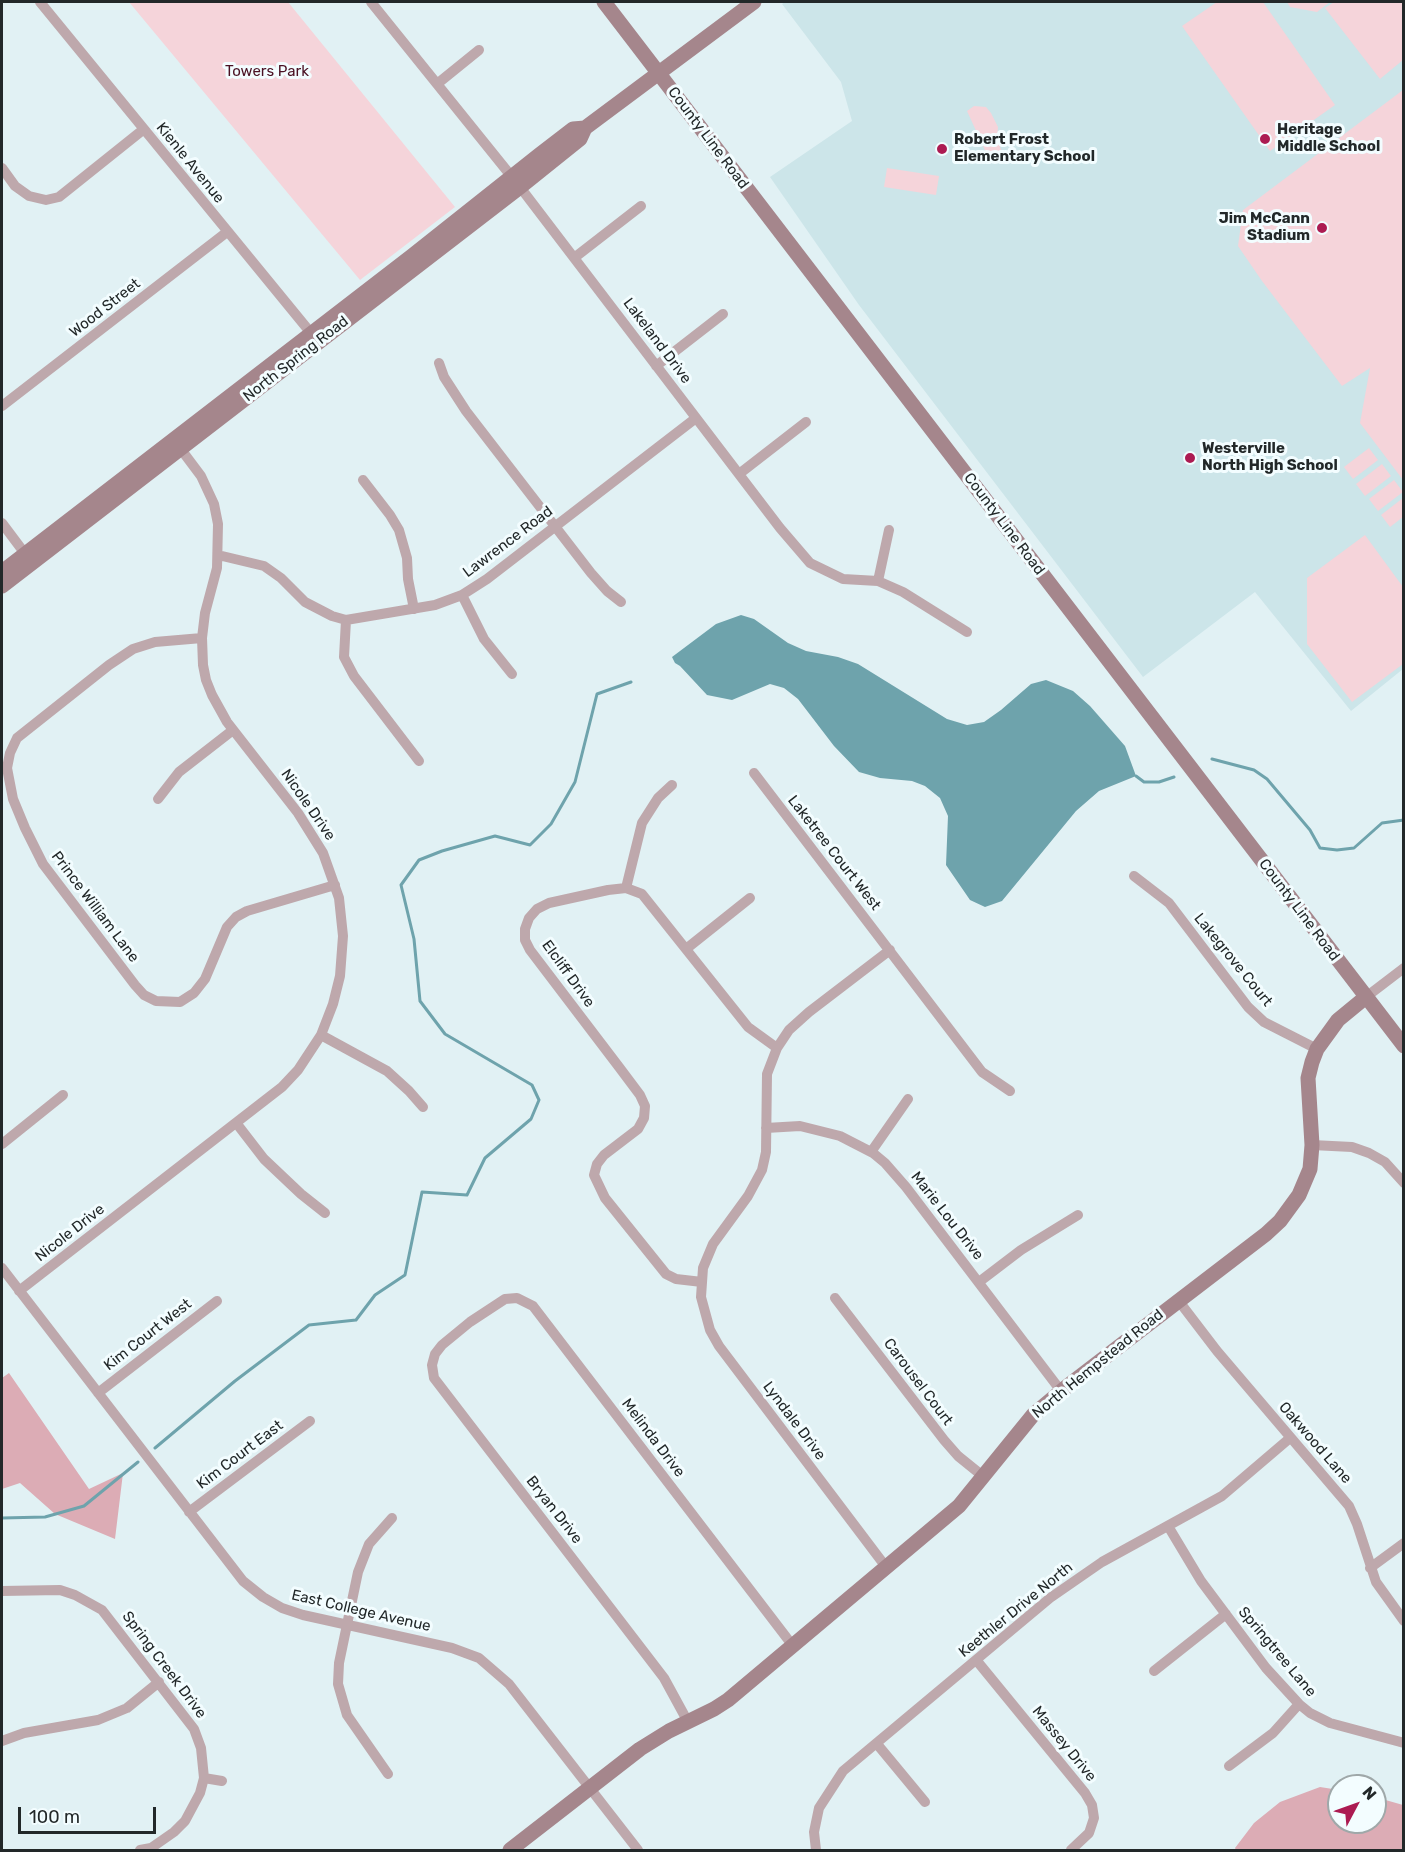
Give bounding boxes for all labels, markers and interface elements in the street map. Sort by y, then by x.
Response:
park label: Towers Park [225,63,309,81]
street label: County Line Road [664,83,752,193]
street label: Kienle Avenue [152,119,228,207]
place label: Heritage Middle School [1277,121,1380,156]
place label: Robert Frost Elementary School [954,131,1095,166]
marker: Heritage Middle School [1258,132,1272,146]
marker: Robert Frost Elementary School [935,142,949,156]
place label: Jim McCann Stadium [1219,210,1310,245]
marker: Jim McCann Stadium [1315,221,1329,235]
street label: Wood Street [66,275,144,341]
street label: Lakeland Drive [619,295,695,387]
street label: North Spring Road [240,312,352,406]
place label: Westerville North High School [1202,440,1338,475]
marker: Westerville North High School [1183,451,1197,465]
street label: County Line Road [960,469,1048,579]
street label: Lawrence Road [460,502,556,582]
street label: Nicole Drive [277,766,339,844]
street label: Laketree Court West [784,792,884,914]
street label: Prince William Lane [47,848,143,966]
street label: County Line Road [1255,855,1343,965]
street label: Lakegrove Court [1190,910,1276,1010]
street label: Elcliff Drive [538,937,598,1011]
street label: Marie Lou Drive [907,1168,987,1264]
street label: Nicole Drive [32,1200,108,1266]
street label: Kim Court West [101,1295,195,1375]
street label: North Hempstead Road [1029,1306,1167,1422]
street label: Carousel Court [880,1335,956,1429]
street label: Lyndale Drive [759,1378,829,1464]
street label: Melinda Drive [618,1395,688,1481]
street label: Oakwood Lane [1275,1399,1355,1487]
street label: Kim Court East [193,1417,287,1493]
street label: Bryan Drive [522,1473,586,1547]
street label: Keethler Drive North [955,1559,1077,1661]
street label: East College Avenue [290,1586,432,1636]
street label: Springtree Lane [1234,1603,1320,1701]
street label: Spring Creek Drive [118,1608,210,1722]
street label: Massey Drive [1028,1703,1100,1785]
north arrow [1327,1774,1387,1834]
text: N [1359,1783,1380,1804]
scale bar [21,1795,159,1833]
text: 100 m [29,1806,80,1828]

